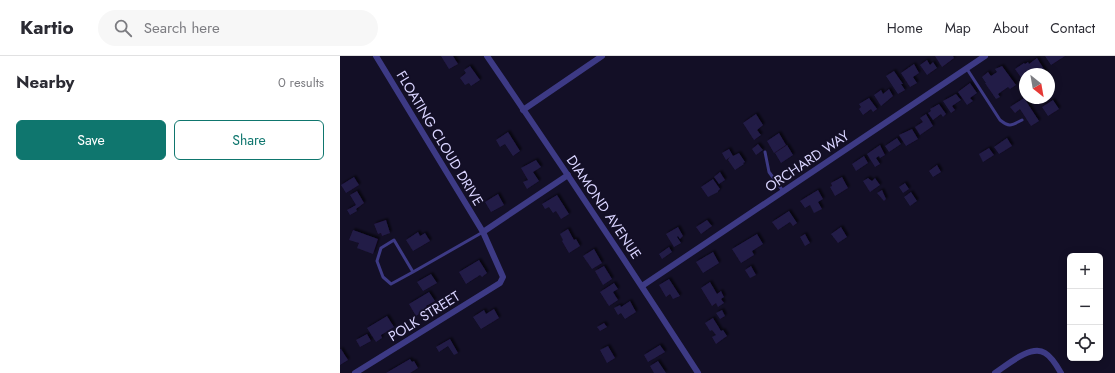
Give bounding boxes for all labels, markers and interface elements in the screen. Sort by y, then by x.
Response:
search box [98,10,378,46]
text: Kartio [20,14,74,41]
icon: search [112,17,134,39]
text: Search here [144,17,220,39]
text: Home [887,18,923,38]
text: Map [945,18,971,38]
text: About [993,18,1028,38]
text: Contact [1050,18,1095,38]
street label: FLOATING CLOUD DRIVE [392,67,488,209]
north arrow [1019,68,1055,104]
text: Nearby [16,70,74,94]
text: 0 results [278,73,324,92]
button: Save [16,120,166,160]
button: Share [174,120,324,160]
street label: ORCHARD WAY [761,125,853,197]
street label: DIAMOND AVENUE [562,151,646,263]
map controls [1067,253,1103,361]
button: + [1067,253,1103,289]
street label: POLK STREET [384,286,464,346]
button: − [1067,289,1103,325]
button: locate [1067,325,1103,361]

